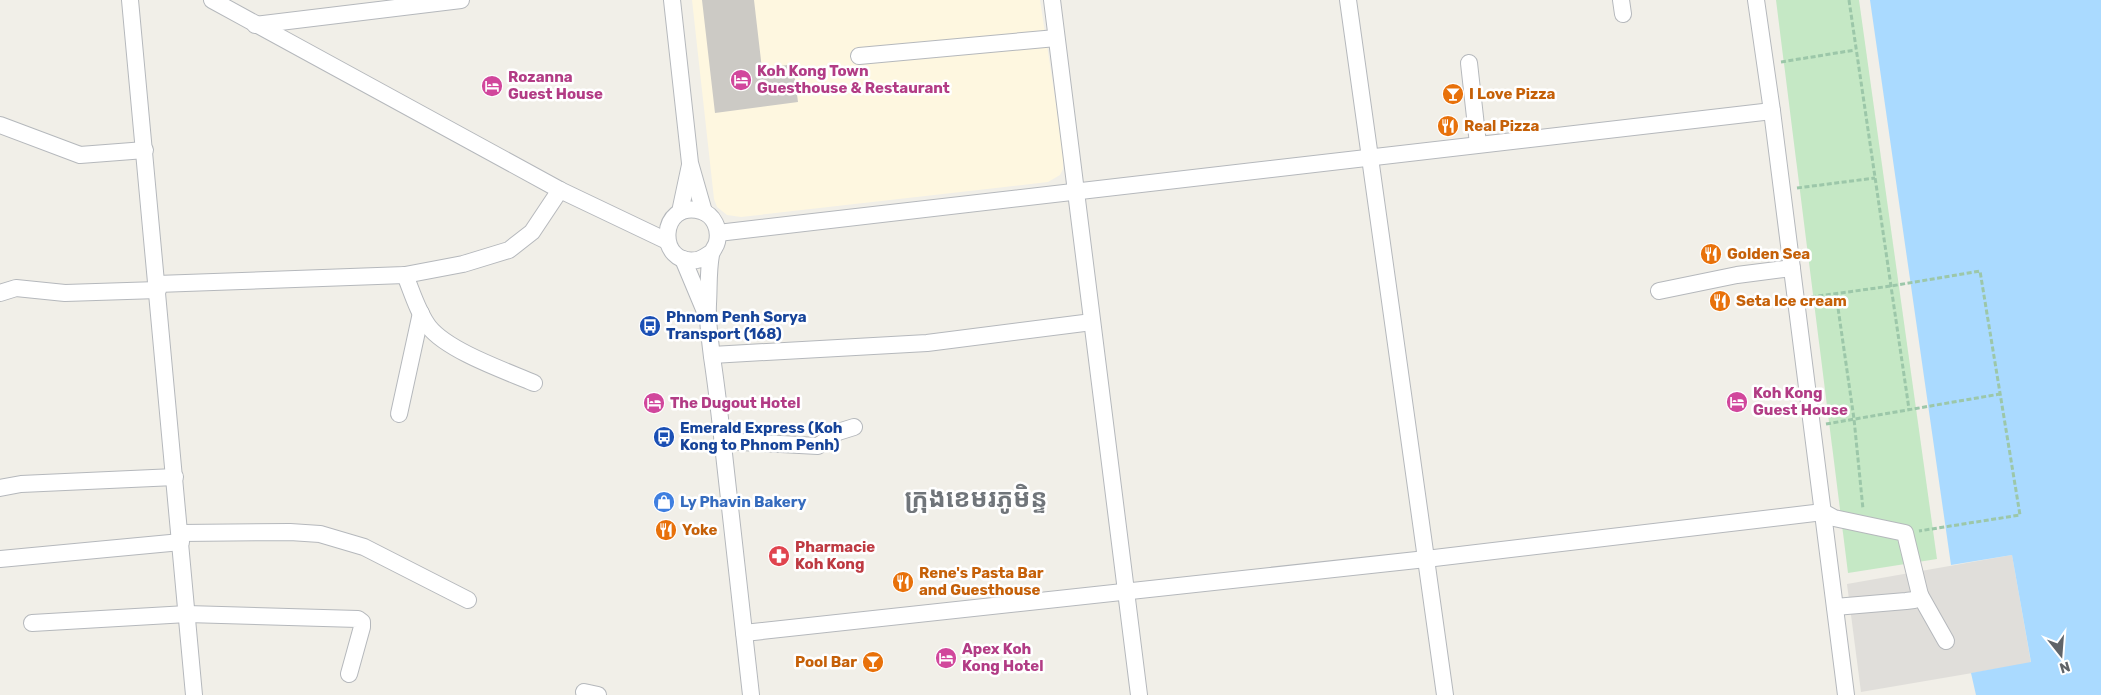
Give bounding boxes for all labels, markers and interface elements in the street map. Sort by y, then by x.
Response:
place label: Koh Kong Town Guesthouse & Restaurant [757,62,950,97]
place label: Rozanna Guest House [508,68,603,103]
hotel icon: Koh Kong Town Guesthouse & Restaurant [729,68,753,92]
hotel icon: Rozanna Guest House [480,74,504,98]
bar icon: I Love Pizza [1441,82,1465,106]
place label: I Love Pizza [1469,85,1556,103]
restaurant icon: Real Pizza [1436,114,1460,138]
place label: Real Pizza [1464,117,1540,135]
restaurant icon: Golden Sea [1699,242,1723,266]
place label: Golden Sea [1727,245,1810,263]
restaurant icon: Seta Ice cream [1708,289,1732,313]
place label: Seta Ice cream [1736,292,1847,310]
place label: Phnom Penh Sorya Transport (168) [666,308,807,343]
bus stop icon: Phnom Penh Sorya Transport (168) [638,314,662,338]
place label: Koh Kong Guest House [1753,384,1848,419]
hotel icon: Koh Kong Guest House [1725,390,1749,414]
hotel icon: The Dugout Hotel [642,391,666,415]
place label: The Dugout Hotel [670,394,800,412]
place label: Emerald Express (Koh Kong to Phnom Penh) [680,419,843,454]
bus stop icon: Emerald Express (Koh Kong to Phnom Penh) [652,425,676,449]
district label: ក្រុងខេមរភូមិន្ទ [905,483,1047,514]
shop icon: Ly Phavin Bakery [652,490,676,514]
place label: Ly Phavin Bakery [680,493,807,511]
restaurant icon: Yoke [654,518,678,542]
place label: Yoke [682,521,717,539]
place label: Pharmacie Koh Kong [795,538,875,573]
pharmacy icon: Pharmacie Koh Kong [767,544,791,568]
place label: Rene's Pasta Bar and Guesthouse [919,564,1044,599]
restaurant icon: Rene's Pasta Bar and Guesthouse [891,570,915,594]
north arrow [2036,630,2086,680]
place label: Apex Koh Kong Hotel [962,640,1044,675]
hotel icon: Apex Koh Kong Hotel [934,646,958,670]
bar icon: Pool Bar [861,650,885,674]
place label: Pool Bar [795,653,857,671]
text: N [2057,657,2072,677]

